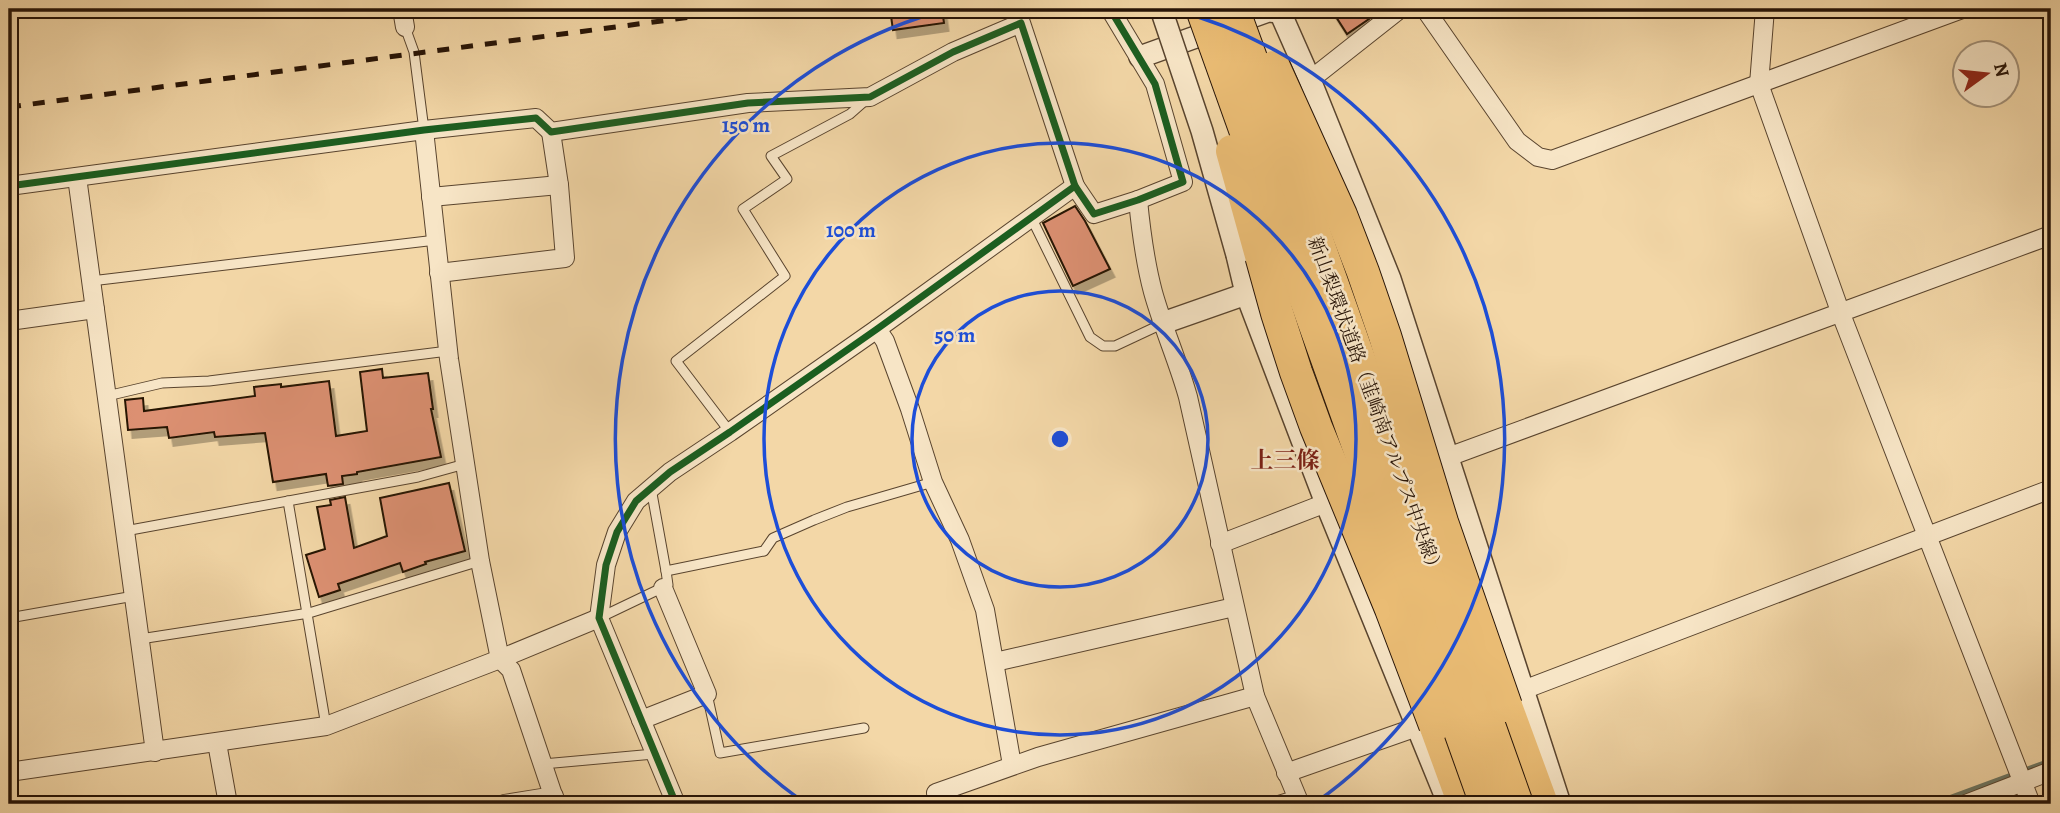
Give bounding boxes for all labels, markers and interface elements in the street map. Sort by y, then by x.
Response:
north arrow [1952,38,2022,108]
text: N [1987,60,2016,80]
text: 150 m [722,111,771,139]
text: 100 m [826,216,876,244]
street label: 新山梨環状道路（韮崎南アルプス中央線） [1301,233,1449,580]
text: 50 m [935,321,976,349]
centre of rings [1048,427,1072,451]
district label: 上三條 [1251,445,1320,476]

